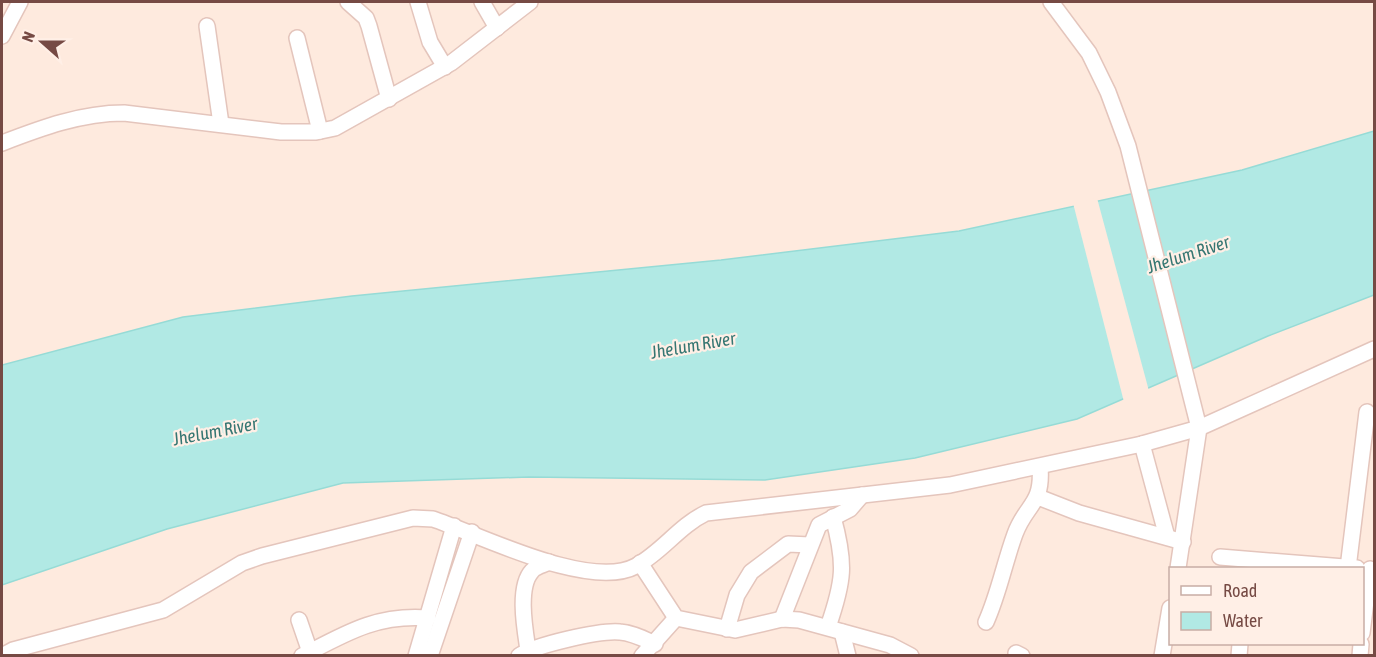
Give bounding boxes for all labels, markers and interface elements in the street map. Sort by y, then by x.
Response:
north arrow [12,12,72,72]
text: N [18,29,38,44]
water label: Jhelum River [1143,231,1233,277]
water label: Jhelum River [648,327,738,363]
water label: Jhelum River [170,412,260,450]
legend [1169,567,1364,645]
text: Road [1223,580,1257,601]
text: Water [1223,610,1263,631]

